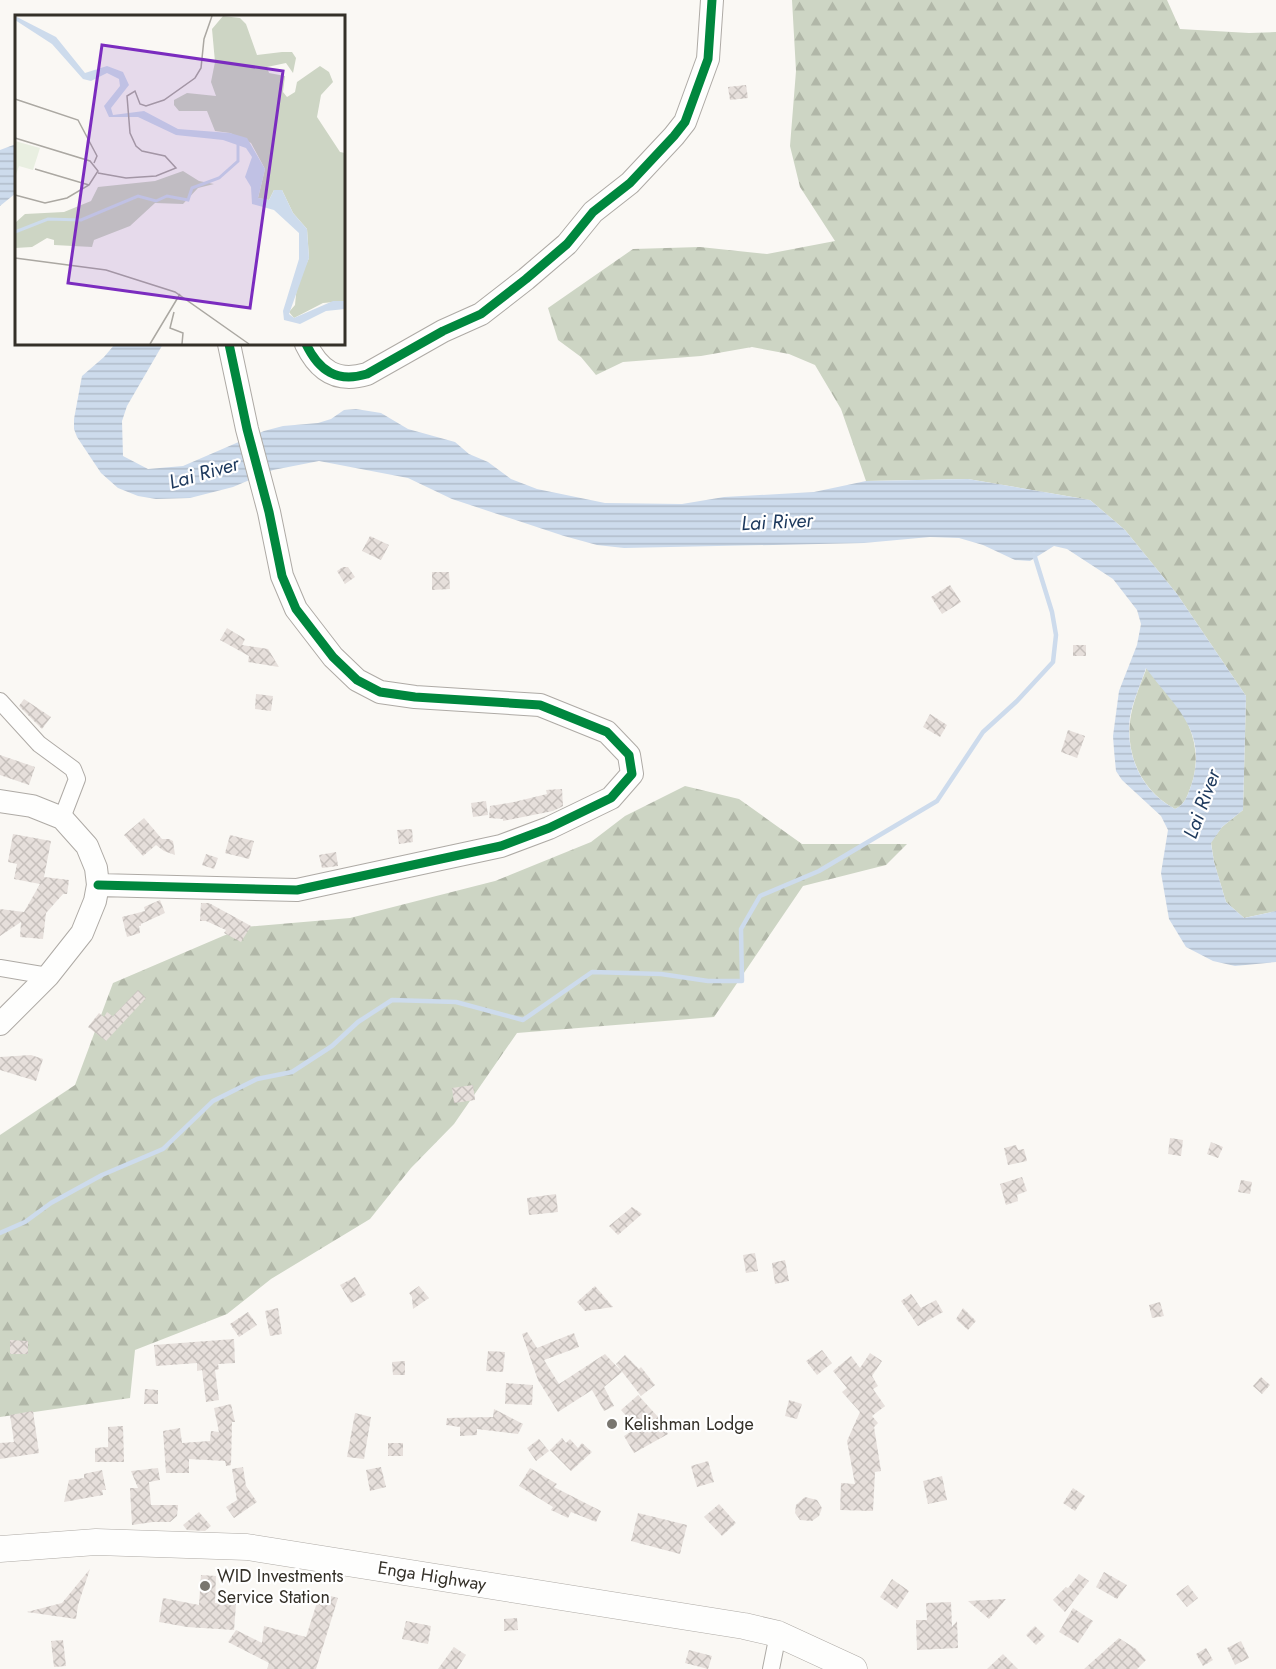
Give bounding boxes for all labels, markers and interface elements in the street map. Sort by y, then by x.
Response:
inset map [15,15,345,345]
water label: Lai River [166,449,244,497]
water label: Lai River [740,506,815,538]
water label: Lai River [1176,764,1228,843]
place label: Kelishman Lodge [624,1411,754,1437]
marker: Kelishman Lodge [605,1417,619,1431]
street label: Enga Highway [376,1555,488,1597]
place label: WID Investments Service Station [217,1563,343,1610]
marker: WID Investments Service Station [198,1579,212,1593]

